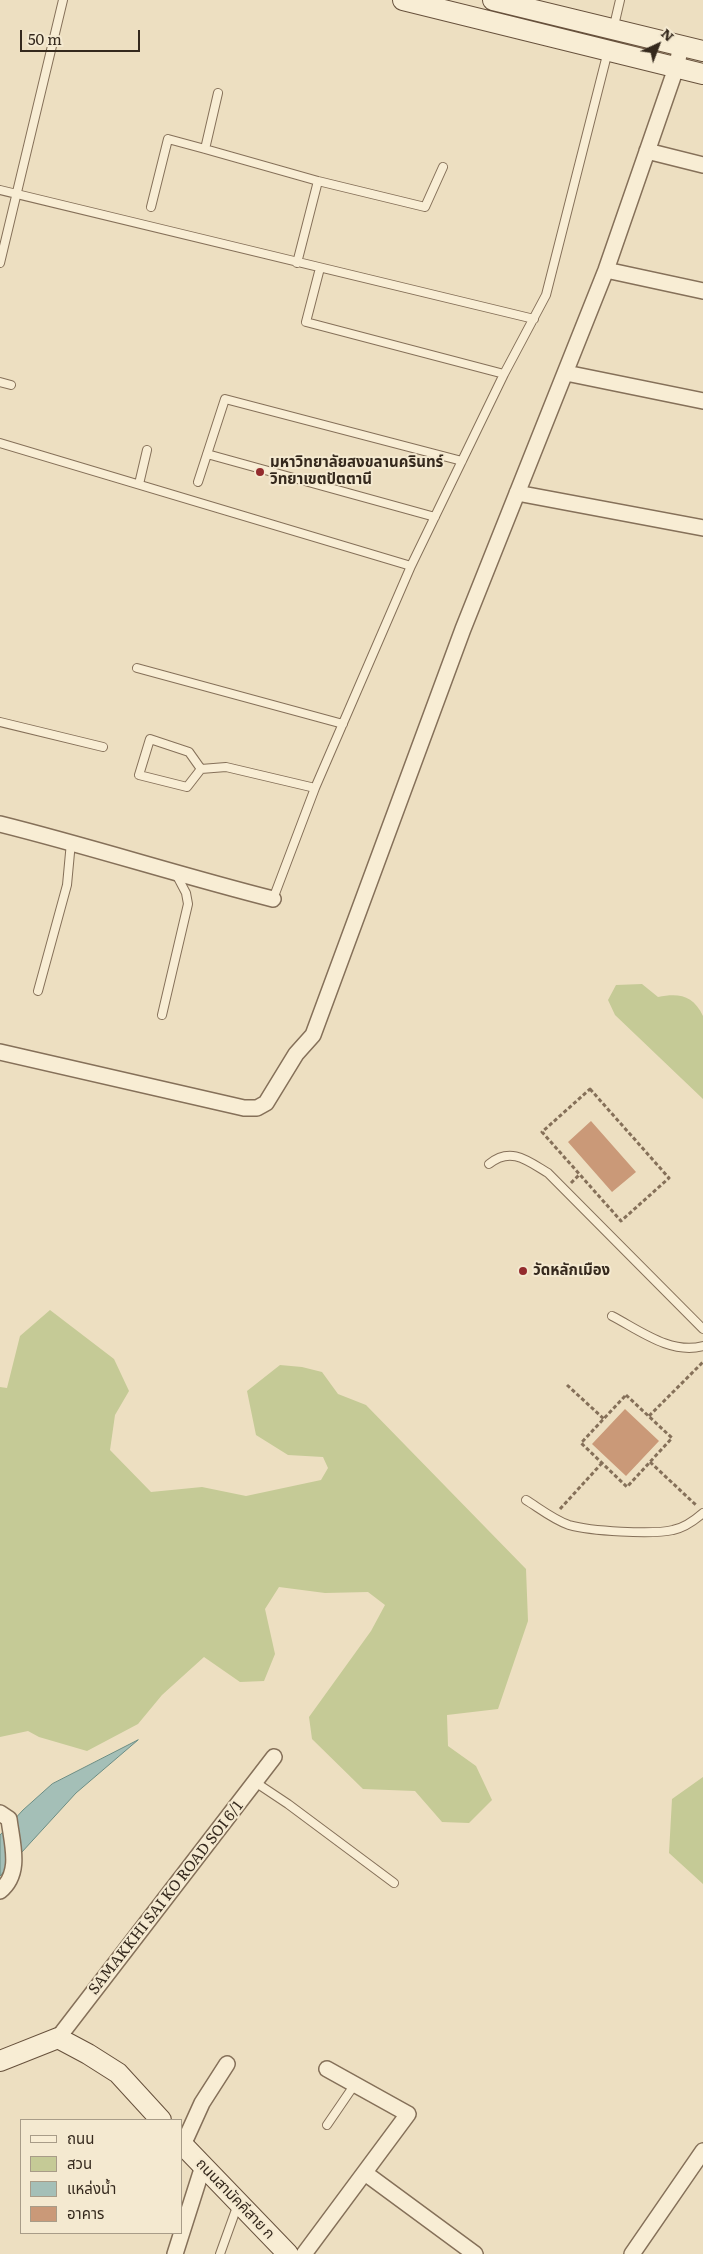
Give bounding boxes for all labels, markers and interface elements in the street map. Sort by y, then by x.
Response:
scale bar [22,20,142,52]
north arrow [633,20,683,70]
text: N [657,23,679,45]
text: 50 m [28,27,62,50]
place label: มหาวิทยาลัยสงขลานครินทร์ วิทยาเขตปัตตานี [270,454,443,489]
marker: มหาวิทยาลัยสงขลานครินทร์ วิทยาเขตปัตตานี [254,466,266,478]
place label: วัดหลักเมือง [533,1262,610,1280]
marker: วัดหลักเมือง [517,1265,529,1277]
street label: SAMAKKHI SAI KO ROAD SOI 6/1 [85,1798,247,1998]
legend [20,2119,182,2234]
text: ถนน [67,2126,94,2149]
text: สวน [67,2151,92,2174]
street label: ถนนสามัคคีสาย ก [192,2155,278,2243]
text: แหล่งน้ำ [67,2176,116,2199]
text: อาคาร [67,2201,104,2224]

